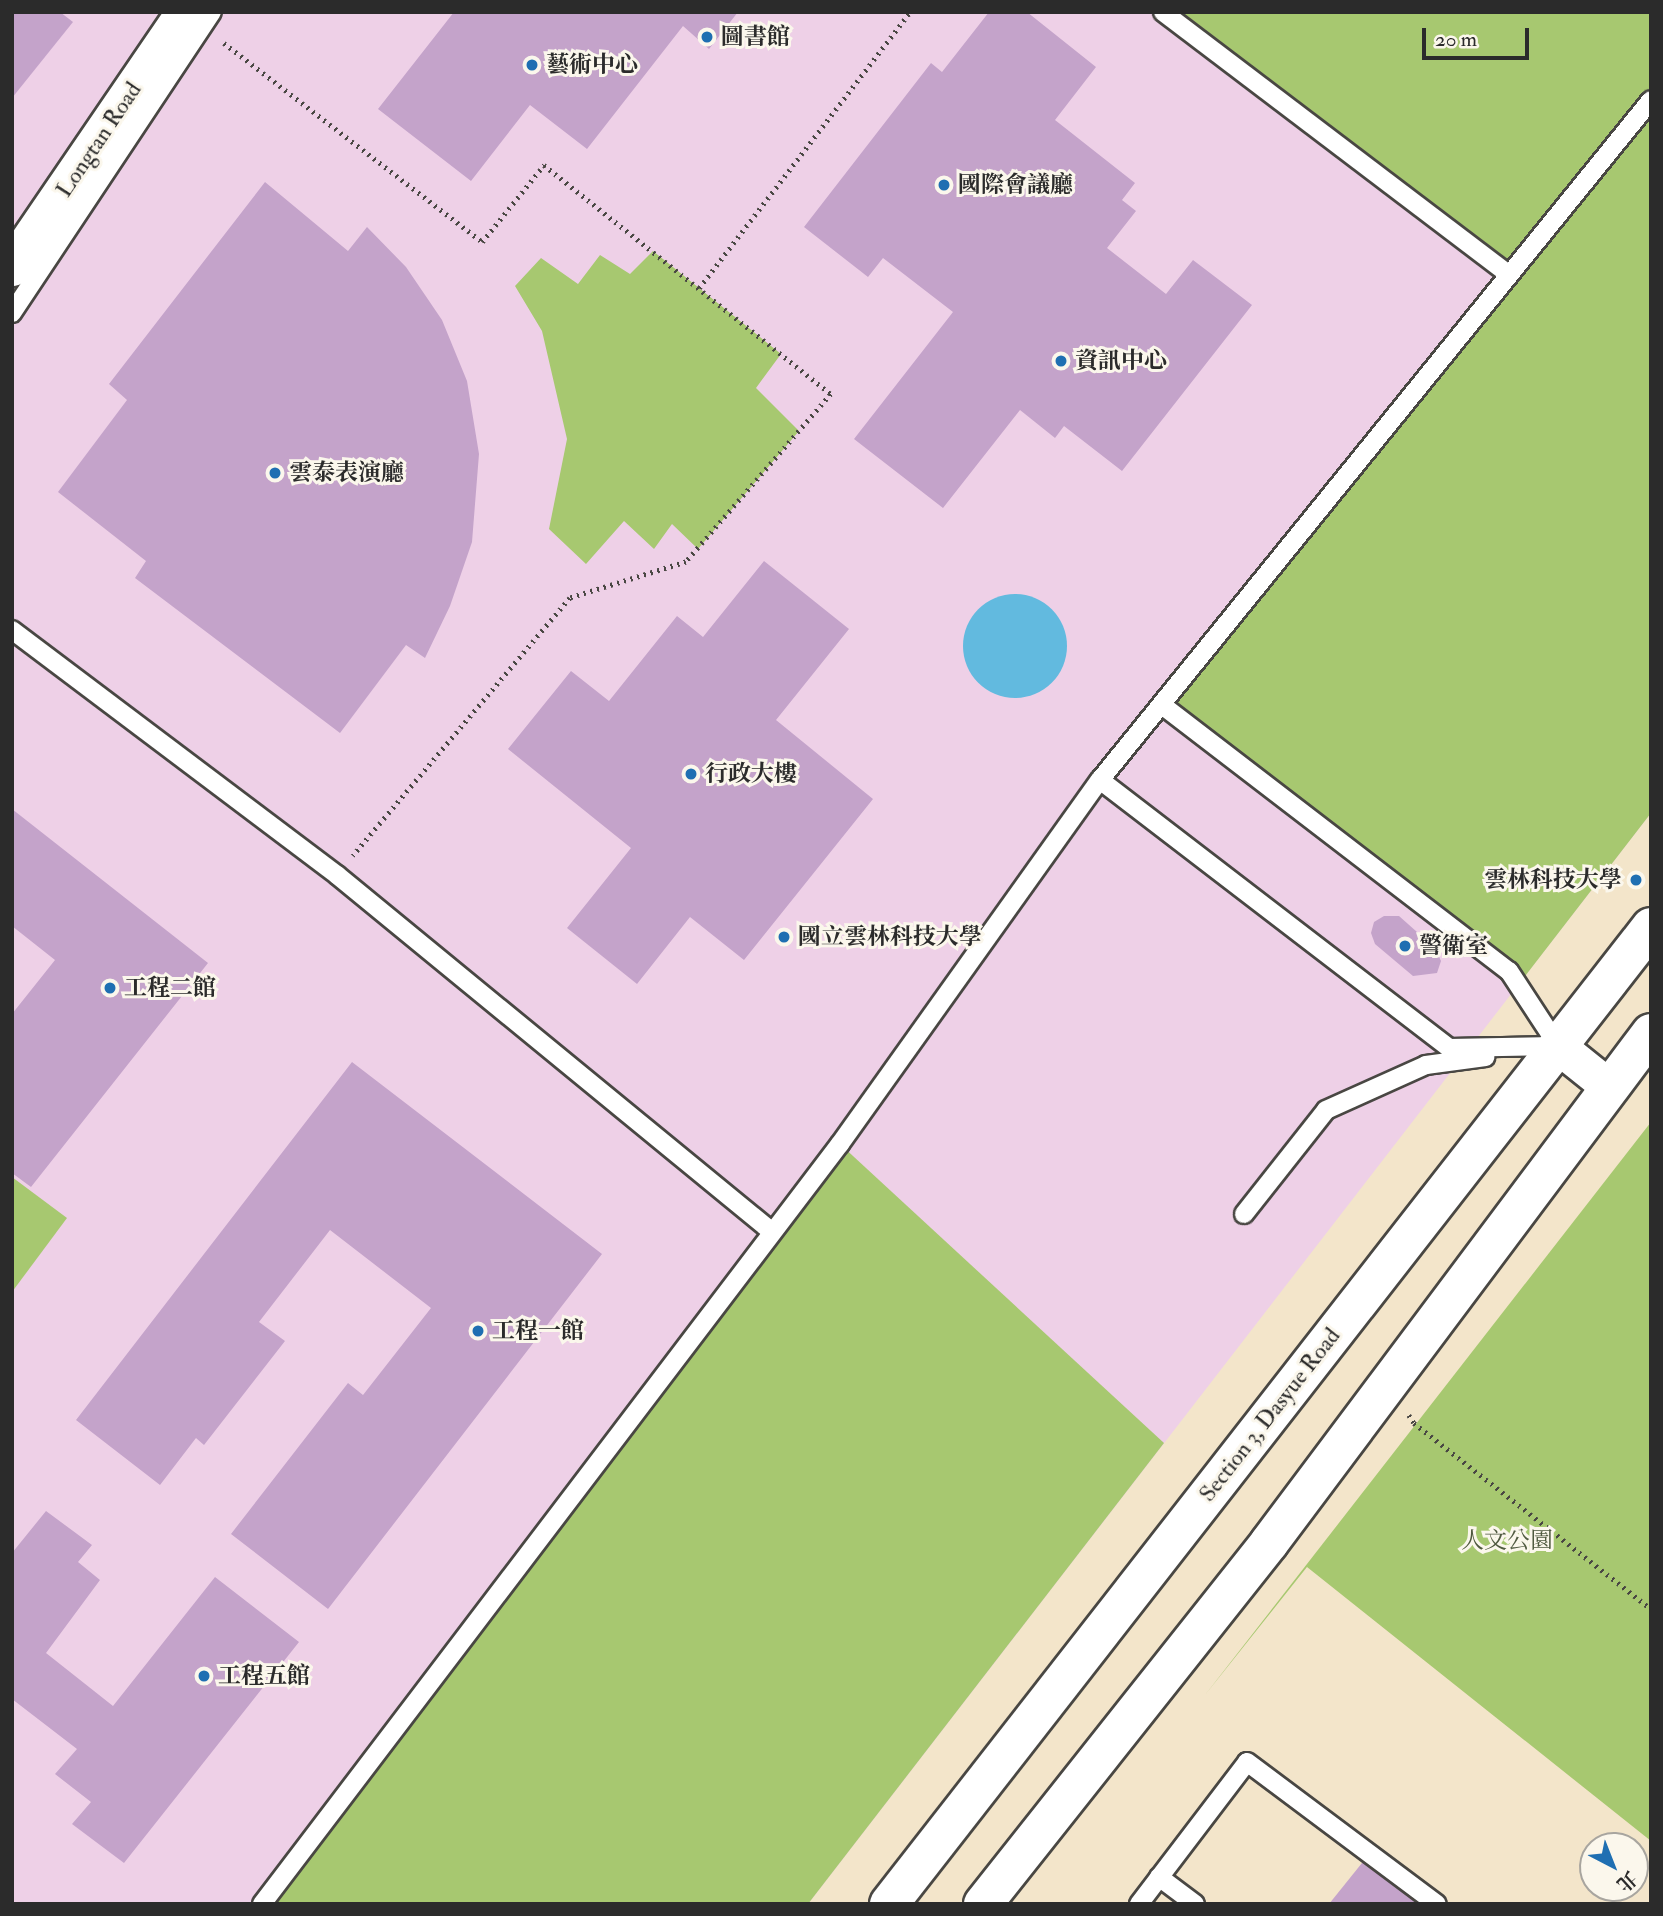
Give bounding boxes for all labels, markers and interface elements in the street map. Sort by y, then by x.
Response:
scale bar [1425,14,1532,58]
place label: 圖書館 [721,23,790,51]
text: 20 m [1435,26,1477,53]
marker: 圖書館 [699,29,715,45]
place label: 藝術中心 [546,51,638,79]
marker: 藝術中心 [524,57,540,73]
street label: Longtan Road [50,77,148,203]
place label: 國際會議廳 [958,171,1073,199]
marker: 國際會議廳 [936,177,952,193]
place label: 資訊中心 [1075,347,1167,375]
marker: 資訊中心 [1053,353,1069,369]
place label: 雲泰表演廳 [289,459,404,487]
marker: 雲泰表演廳 [267,465,283,481]
place label: 行政大樓 [705,760,797,788]
marker: 行政大樓 [683,766,699,782]
place label: 雲林科技大學 [1484,866,1622,894]
marker: 雲林科技大學 [1628,872,1644,888]
place label: 國立雲林科技大學 [798,923,982,951]
marker: 國立雲林科技大學 [776,929,792,945]
place label: 警衛室 [1419,932,1488,960]
marker: 警衛室 [1397,938,1413,954]
place label: 工程二館 [124,974,216,1002]
marker: 工程二館 [102,980,118,996]
place label: 工程一館 [492,1317,584,1345]
marker: 工程一館 [470,1323,486,1339]
street label: Section 3, Dasyue Road [1194,1323,1346,1507]
park label: 人文公園 [1461,1527,1553,1555]
place label: 工程五館 [218,1662,310,1690]
marker: 工程五館 [196,1668,212,1684]
north arrow [1579,1832,1649,1902]
text: 北 [1612,1866,1642,1896]

